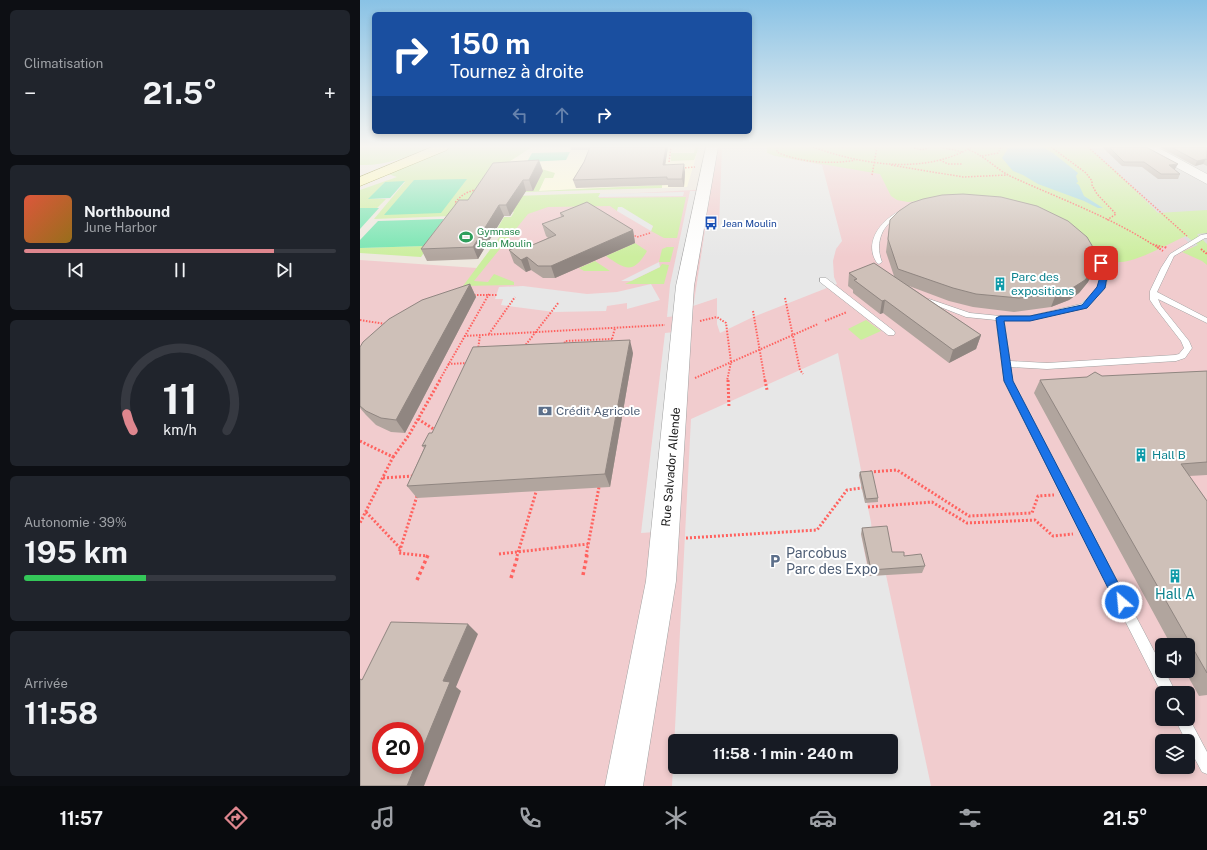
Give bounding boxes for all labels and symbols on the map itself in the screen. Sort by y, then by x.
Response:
bus stop icon: Jean Moulin [703,215,719,231]
place label: Jean Moulin [722,217,777,229]
place label: Gymnase Jean Moulin [477,225,532,249]
sports icon: Gymnase Jean Moulin [458,229,474,245]
pin [1084,246,1118,280]
place label: Parc des expositions [1011,270,1074,298]
building icon: Parc des expositions [992,276,1008,292]
bank icon: Crédit Agricole [537,403,553,419]
place label: Crédit Agricole [556,404,641,418]
street label: Rue Salvador Allende [659,407,683,527]
building icon: Hall B [1133,447,1149,463]
place label: Hall B [1152,448,1186,462]
place label: Parcobus Parc des Expo [786,545,878,577]
parking icon: Parcobus Parc des Expo [767,553,783,569]
building icon: Hall A [1167,568,1183,584]
position arrow [1101,581,1143,623]
place label: Hall A [1155,586,1195,602]
speed limit sign: 20 [372,722,424,774]

